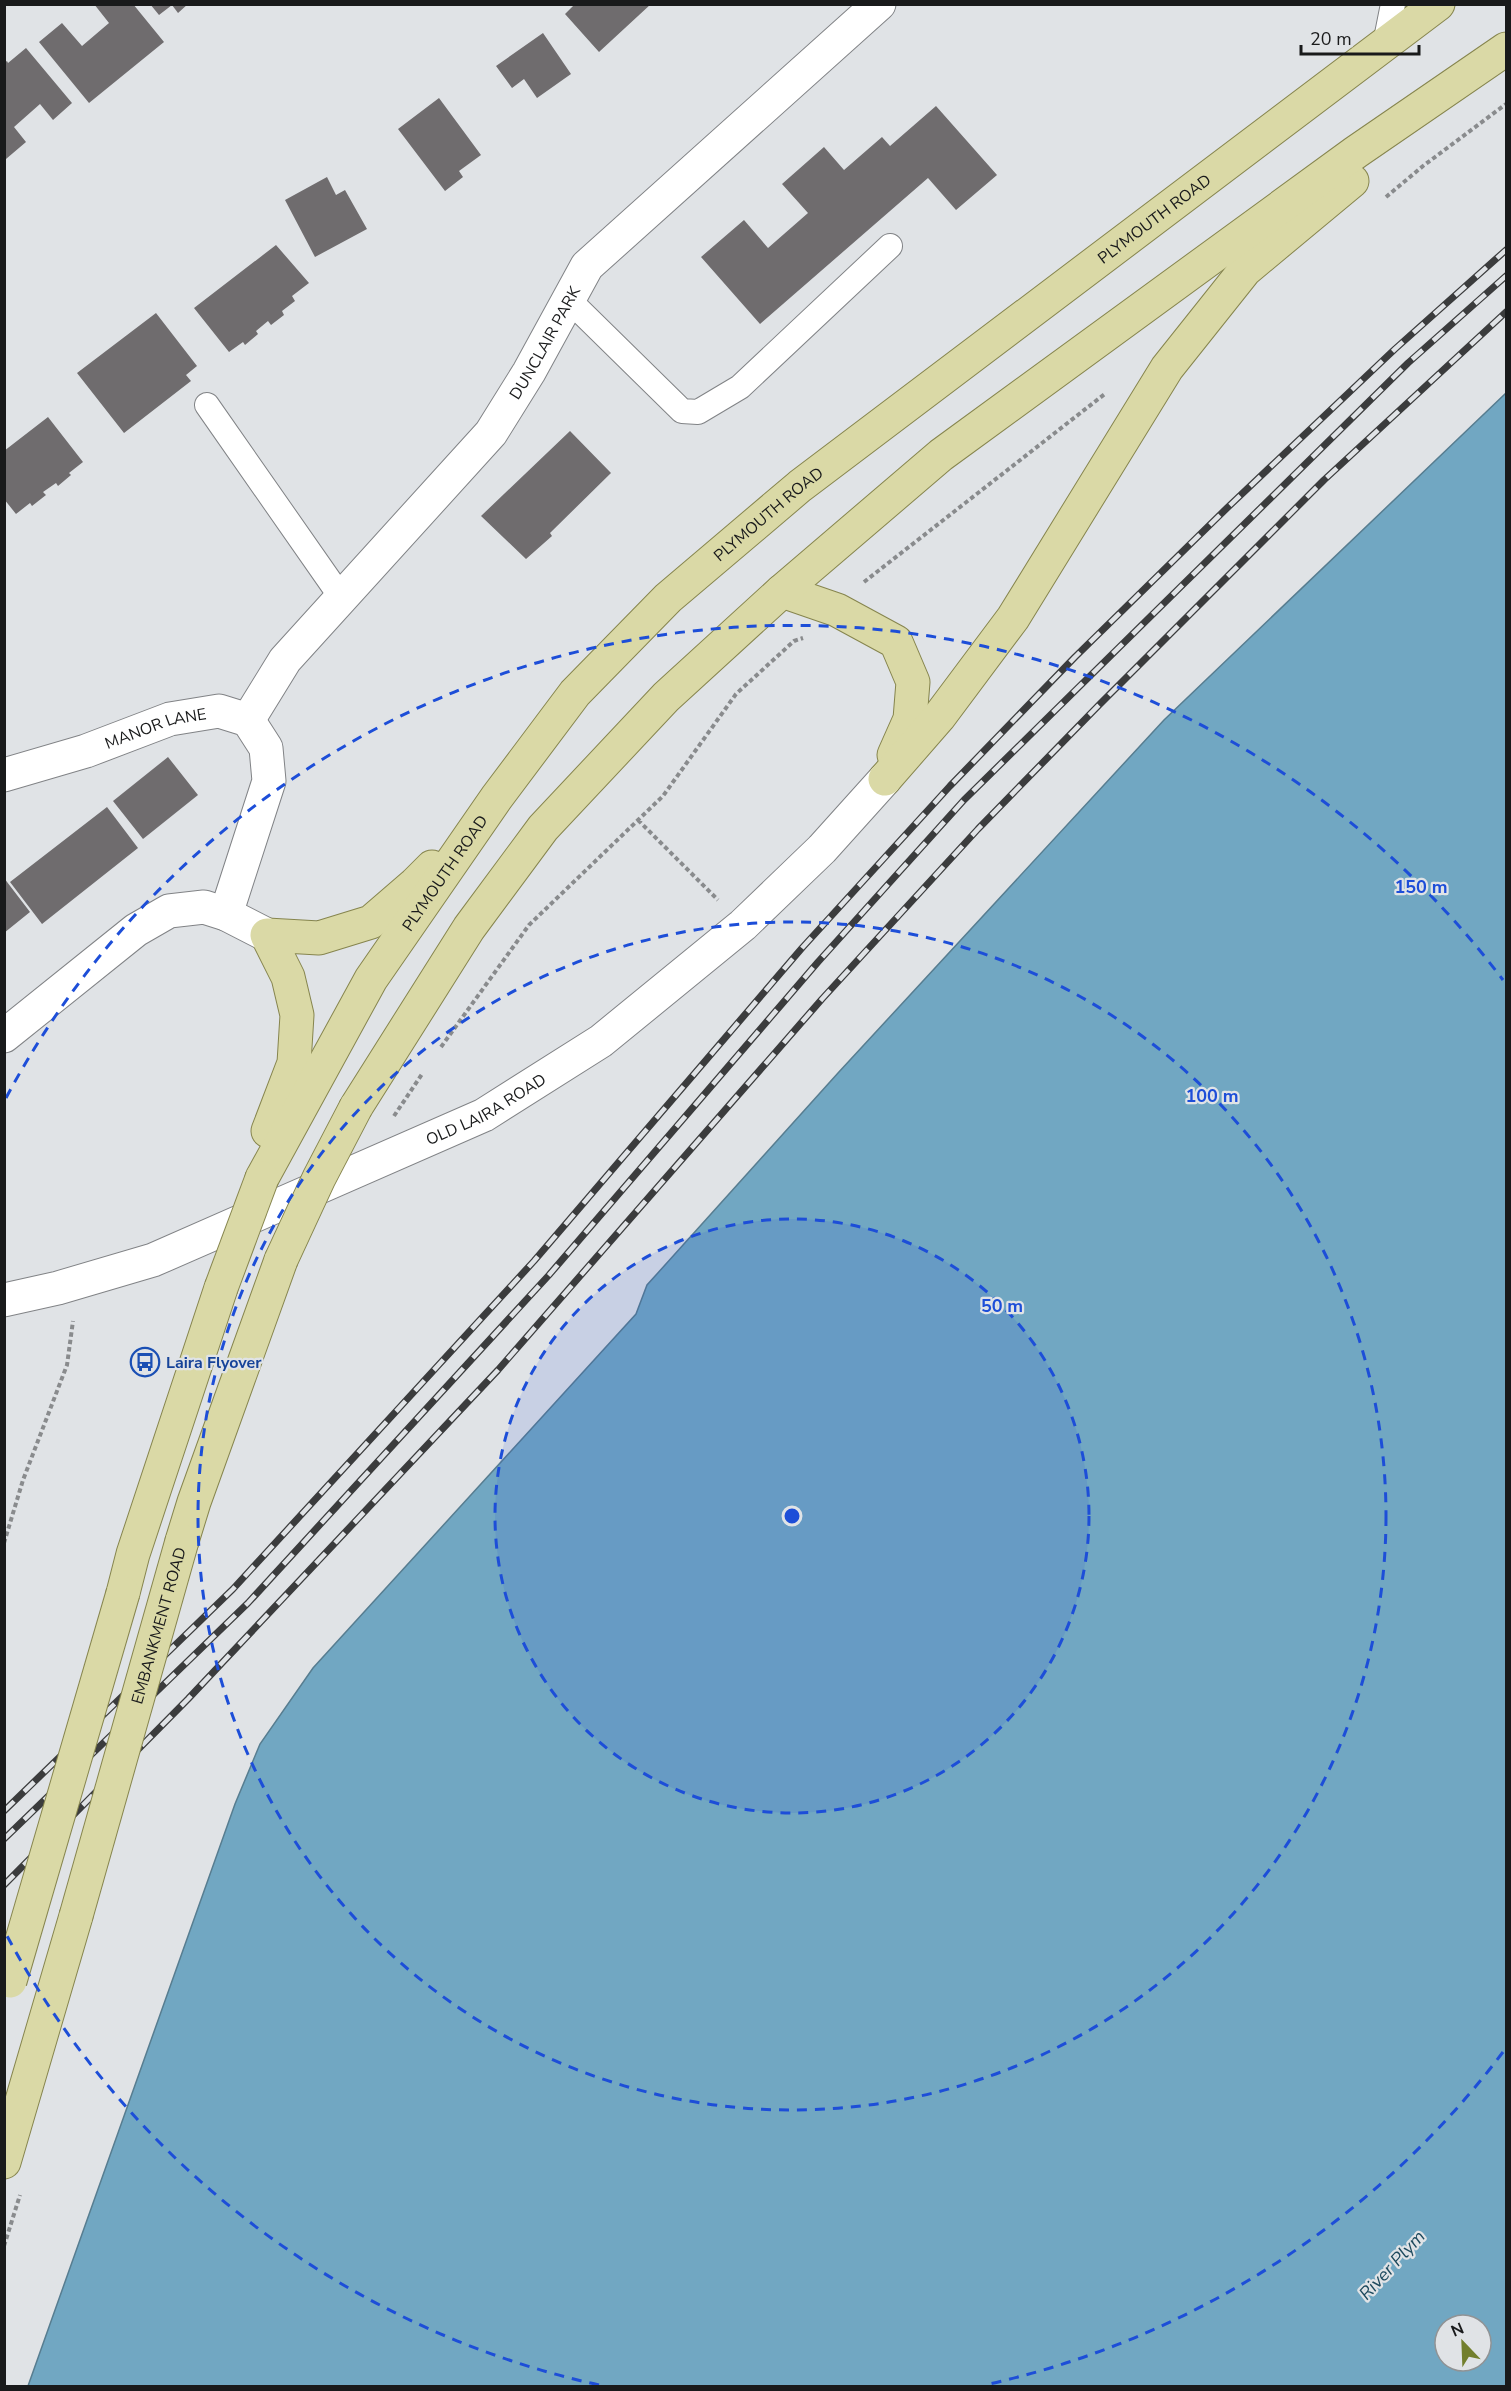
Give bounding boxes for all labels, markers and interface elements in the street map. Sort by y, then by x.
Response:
scale bar [1301,18,1420,56]
text: 20 m [1310,27,1352,51]
street label: PLYMOUTH ROAD [1093,169,1216,269]
street label: DUNCLAIR PARK [505,282,586,404]
street label: PLYMOUTH ROAD [709,462,828,567]
street label: MANOR LANE [102,703,208,755]
street label: PLYMOUTH ROAD [397,811,493,936]
text: 150 m [1394,875,1448,899]
street label: OLD LAIRA ROAD [423,1069,551,1151]
text: 100 m [1185,1084,1239,1108]
text: 50 m [981,1294,1023,1318]
bus stop icon: Laira Flyover [129,1346,161,1378]
place label: Laira Flyover [166,1352,262,1374]
centre of rings [782,1506,802,1526]
street label: EMBANKMENT ROAD [126,1545,192,1707]
water label: River Plym [1353,2225,1431,2305]
north arrow [1433,2313,1493,2373]
text: N [1448,2318,1467,2343]

